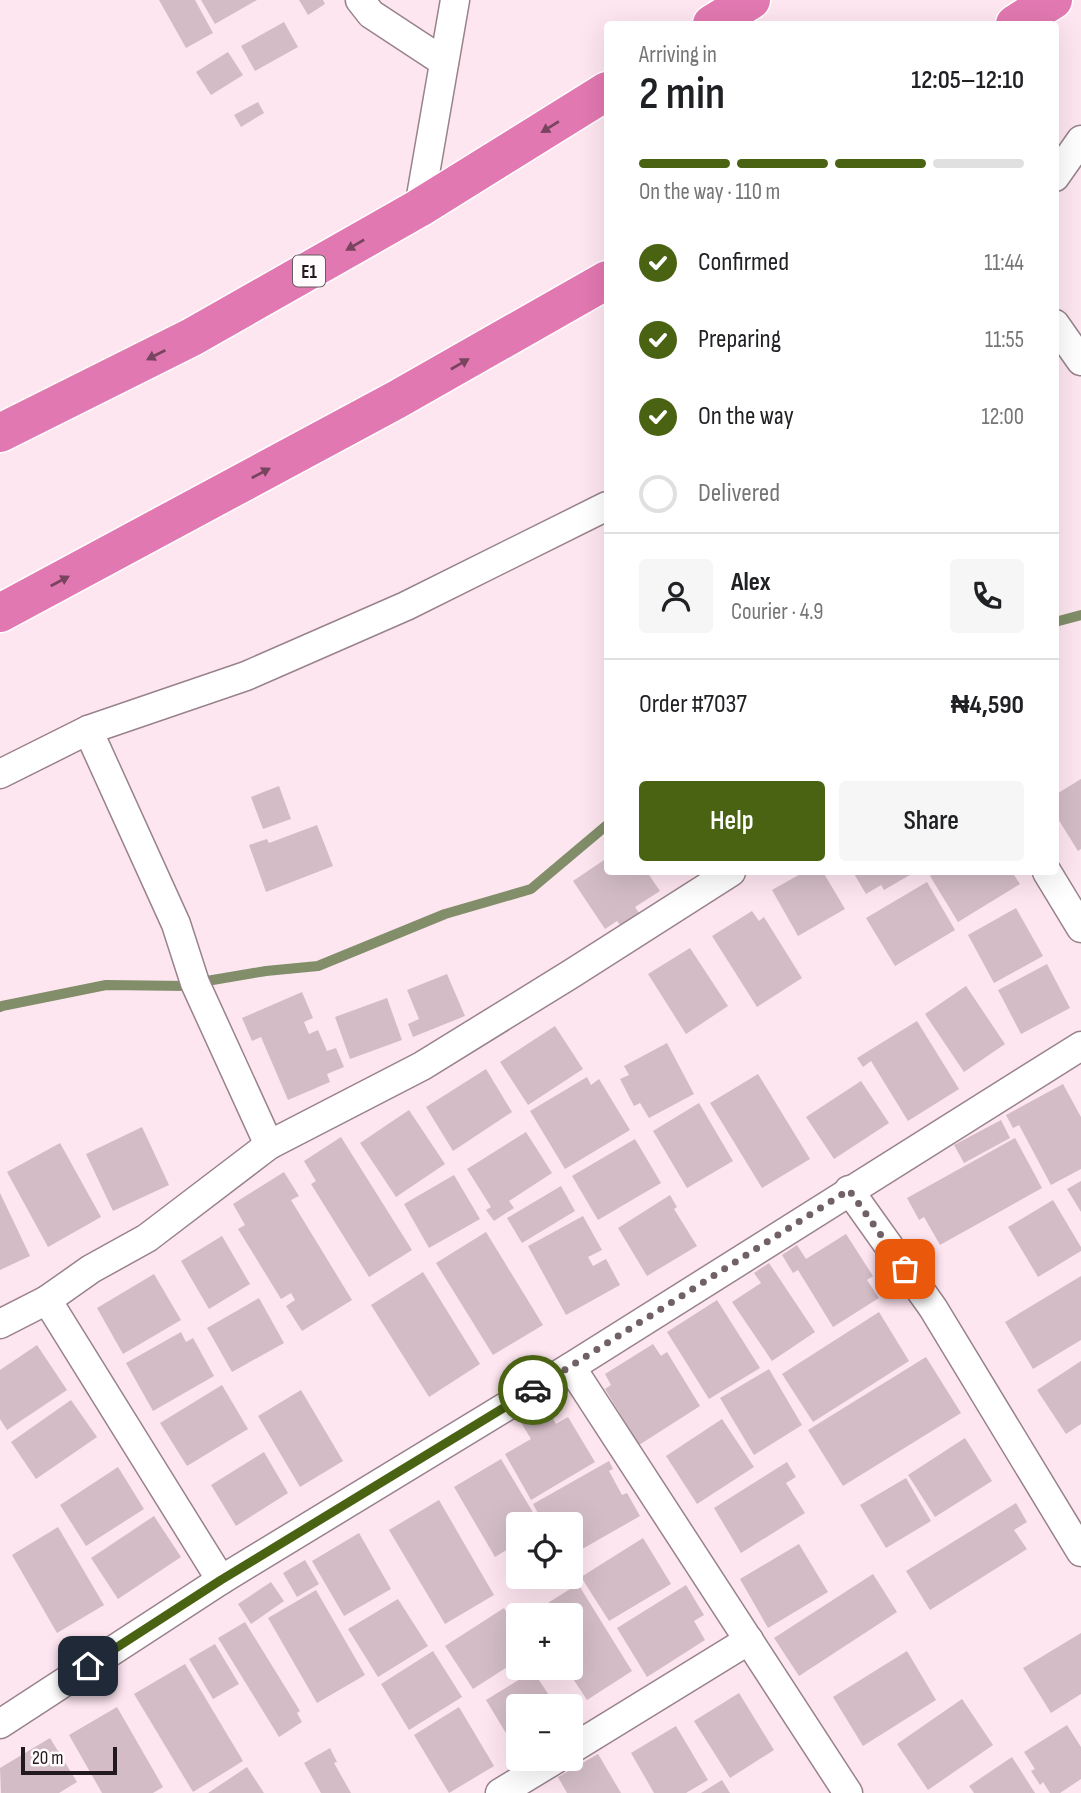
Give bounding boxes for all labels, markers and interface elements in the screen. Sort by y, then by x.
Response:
text: Arriving in [639,41,717,69]
text: 12:05–12:10 [911,65,1024,96]
text: 2 min [639,67,725,122]
one-way arrow [540,121,559,134]
text: On the way · 110 m [639,178,780,206]
one-way arrow [345,239,364,251]
icon: check [639,244,677,282]
text: Confirmed [698,247,789,278]
text: 11:44 [984,249,1024,277]
road number: E1 [293,256,325,286]
icon: check [639,321,677,359]
text: Preparing [698,324,781,355]
text: 11:55 [985,326,1024,354]
one-way arrow [146,349,166,360]
one-way arrow [450,358,470,370]
icon: check [639,398,677,436]
text: On the way [698,401,794,432]
text: 12:00 [981,403,1024,431]
one-way arrow [251,467,270,479]
text: Delivered [698,478,780,509]
button: person [639,559,713,633]
button: phone [950,559,1024,633]
text: Alex [731,567,771,598]
one-way arrow [50,575,70,587]
text: Courier · 4.9 [731,598,823,626]
text: Order #7037 [639,689,747,720]
text: ₦4,590 [951,690,1024,721]
button: Help [639,781,825,861]
button: Share [839,781,1024,861]
pin [875,1239,935,1299]
icon: bag [886,1250,924,1288]
courier [498,1355,568,1425]
icon: car [514,1371,552,1409]
map controls [506,1512,583,1771]
button: locate [506,1512,583,1589]
button: + [506,1603,583,1680]
pin [58,1636,118,1696]
icon: home [69,1647,107,1685]
button: − [506,1694,583,1771]
scale bar [21,1744,117,1776]
text: 20 m [32,1747,64,1770]

